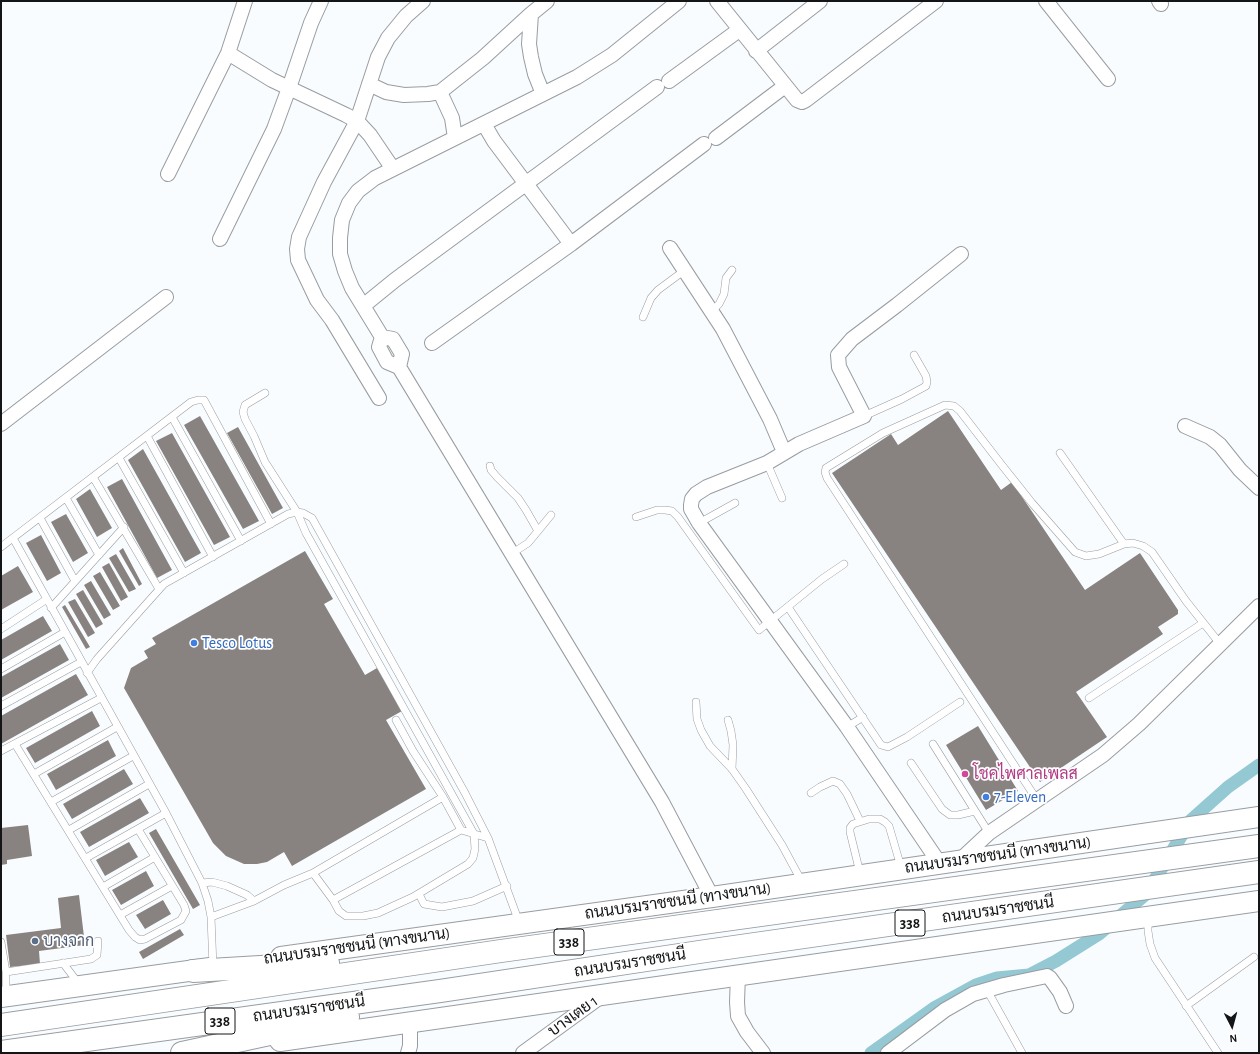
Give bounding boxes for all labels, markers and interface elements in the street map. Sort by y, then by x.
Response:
place label: Tesco Lotus [202,633,272,653]
marker: Tesco Lotus [189,638,199,648]
place label: โชคไพศาลเพลส [973,764,1078,784]
marker: โชคไพศาลเพลส [960,769,970,779]
place label: 7-Eleven [994,787,1046,807]
marker: 7-Eleven [981,792,991,802]
street label: ถนนบรมราชชนนี (ทางขนาน) [903,832,1093,878]
street label: ถนนบรมราชชนนี (ทางขนาน) [583,878,773,924]
street label: ถนนบรมราชชนนี [941,893,1055,927]
road number: 338 [895,910,925,936]
street label: ถนนบรมราชชนนี (ทางขนาน) [262,923,452,969]
road number: 338 [554,929,584,955]
place label: บางจาก [43,931,94,951]
marker: บางจาก [30,936,40,946]
street label: ถนนบรมราชชนนี [573,945,687,981]
street label: บางเตย 1 [544,991,602,1041]
street label: ถนนบรมราชชนนี [252,992,366,1026]
north arrow [1212,1006,1252,1046]
road number: 338 [205,1008,235,1034]
text: N [1229,1033,1238,1044]

